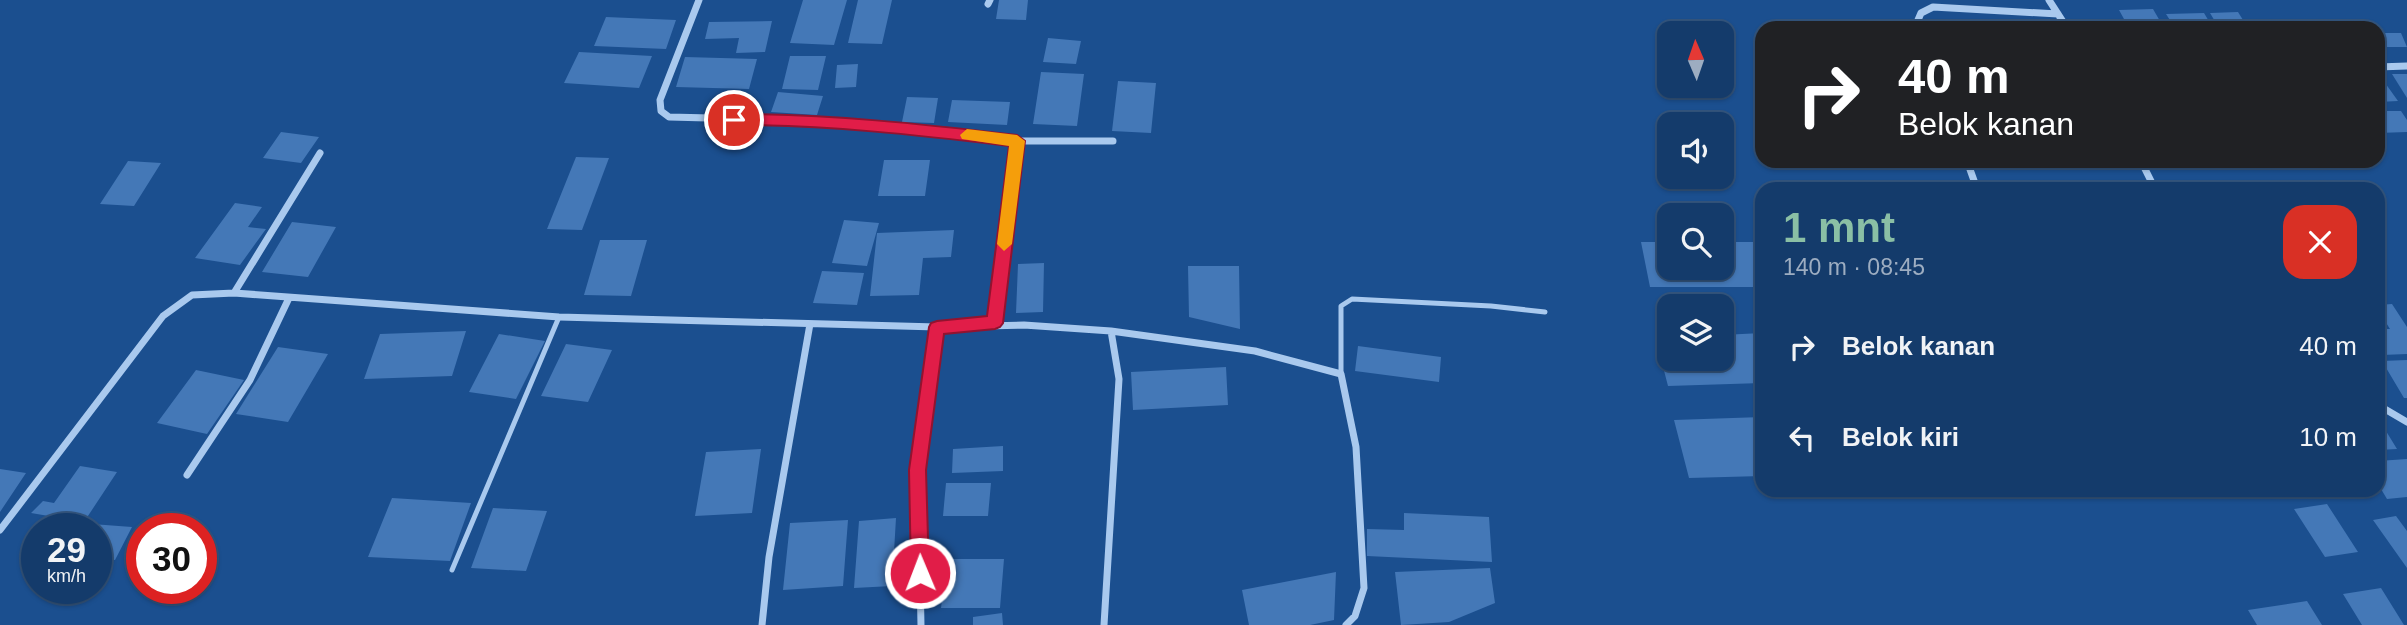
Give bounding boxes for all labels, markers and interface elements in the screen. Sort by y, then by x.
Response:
north arrow [1657,21,1734,98]
map controls [1657,21,1734,371]
icon: right [1783,49,1874,140]
text: 40 m [1898,49,2010,103]
pin [704,90,764,150]
icon: arrive [715,101,753,139]
text: Belok kanan [1898,106,2074,142]
button: sound [1657,112,1734,189]
button: search [1657,203,1734,280]
text: 1 mnt [1783,204,1895,251]
button: close [2283,205,2357,279]
text: 140 m · 08:45 [1783,254,1925,280]
button: layers [1657,294,1734,371]
icon: right [1783,328,1821,366]
text: Belok kanan [1842,331,1995,361]
text: 40 m [2299,331,2357,361]
icon: left [1783,419,1821,457]
text: Belok kiri [1842,422,1959,452]
text: 10 m [2299,422,2357,452]
speed limit sign: 30 [126,513,217,604]
text: 29 [47,530,86,569]
position arrow [883,536,957,610]
text: km/h [47,566,86,586]

